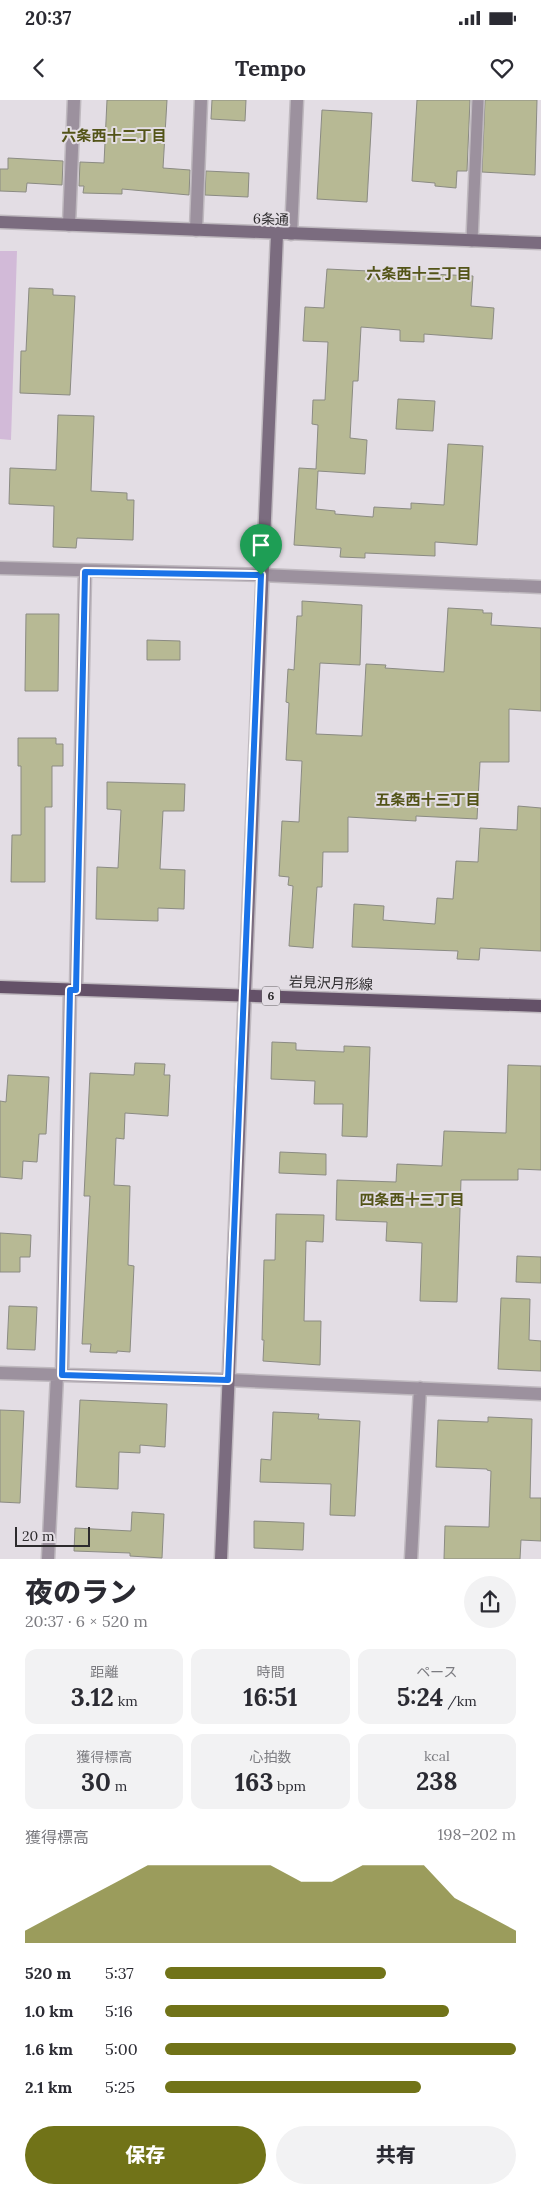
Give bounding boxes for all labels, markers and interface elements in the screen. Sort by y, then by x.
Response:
text: 20:37 [25,6,72,30]
icon: back [25,54,53,82]
text: Tempo [235,54,306,82]
icon: heart [488,54,516,82]
district label: 六条西十二丁目 [61,126,167,145]
street label: 6条通 [253,209,289,229]
district label: 六条西十三丁目 [366,264,472,283]
pin [240,524,282,575]
icon: arrive [247,531,275,559]
district label: 五条西十三丁目 [375,790,481,809]
street label: 岩見沢月形線 [289,973,373,993]
road number: 6 [262,986,280,1006]
district label: 四条西十三丁目 [359,1190,465,1209]
scale bar [15,1524,90,1547]
text: 20 m [22,1527,54,1545]
text: 夜のラン [25,1574,137,1610]
button: share [464,1576,516,1628]
text: 20:37 · 6 × 520 m [25,1611,148,1631]
text: 距離 [90,1663,118,1681]
text: 時間 [256,1663,284,1681]
text: ペース [416,1663,457,1681]
text: 3.12 [71,1681,114,1713]
text: 16:51 [243,1681,298,1713]
text: 5:24 [397,1681,444,1713]
text: km [114,1692,138,1710]
text: /km [444,1692,477,1710]
text: kcal [424,1747,450,1765]
text: 獲得標高 [76,1748,132,1766]
text: 心拍数 [249,1748,291,1766]
text: 238 [416,1765,458,1797]
text: 30 [81,1766,111,1798]
text: 163 [235,1766,273,1798]
text: m [111,1777,127,1795]
text: bpm [273,1777,306,1795]
text: 198–202 m [437,1824,516,1844]
text: 獲得標高 [25,1827,89,1847]
text: 520 m [25,1963,71,1983]
text: 5:37 [105,1963,134,1983]
text: 1.0 km [25,2001,74,2021]
text: 5:16 [105,2001,133,2021]
text: 1.6 km [25,2039,73,2059]
text: 5:00 [105,2039,138,2059]
text: 2.1 km [25,2077,72,2097]
text: 5:25 [105,2077,135,2097]
button: 保存 [25,2126,266,2184]
button: 共有 [276,2126,516,2184]

